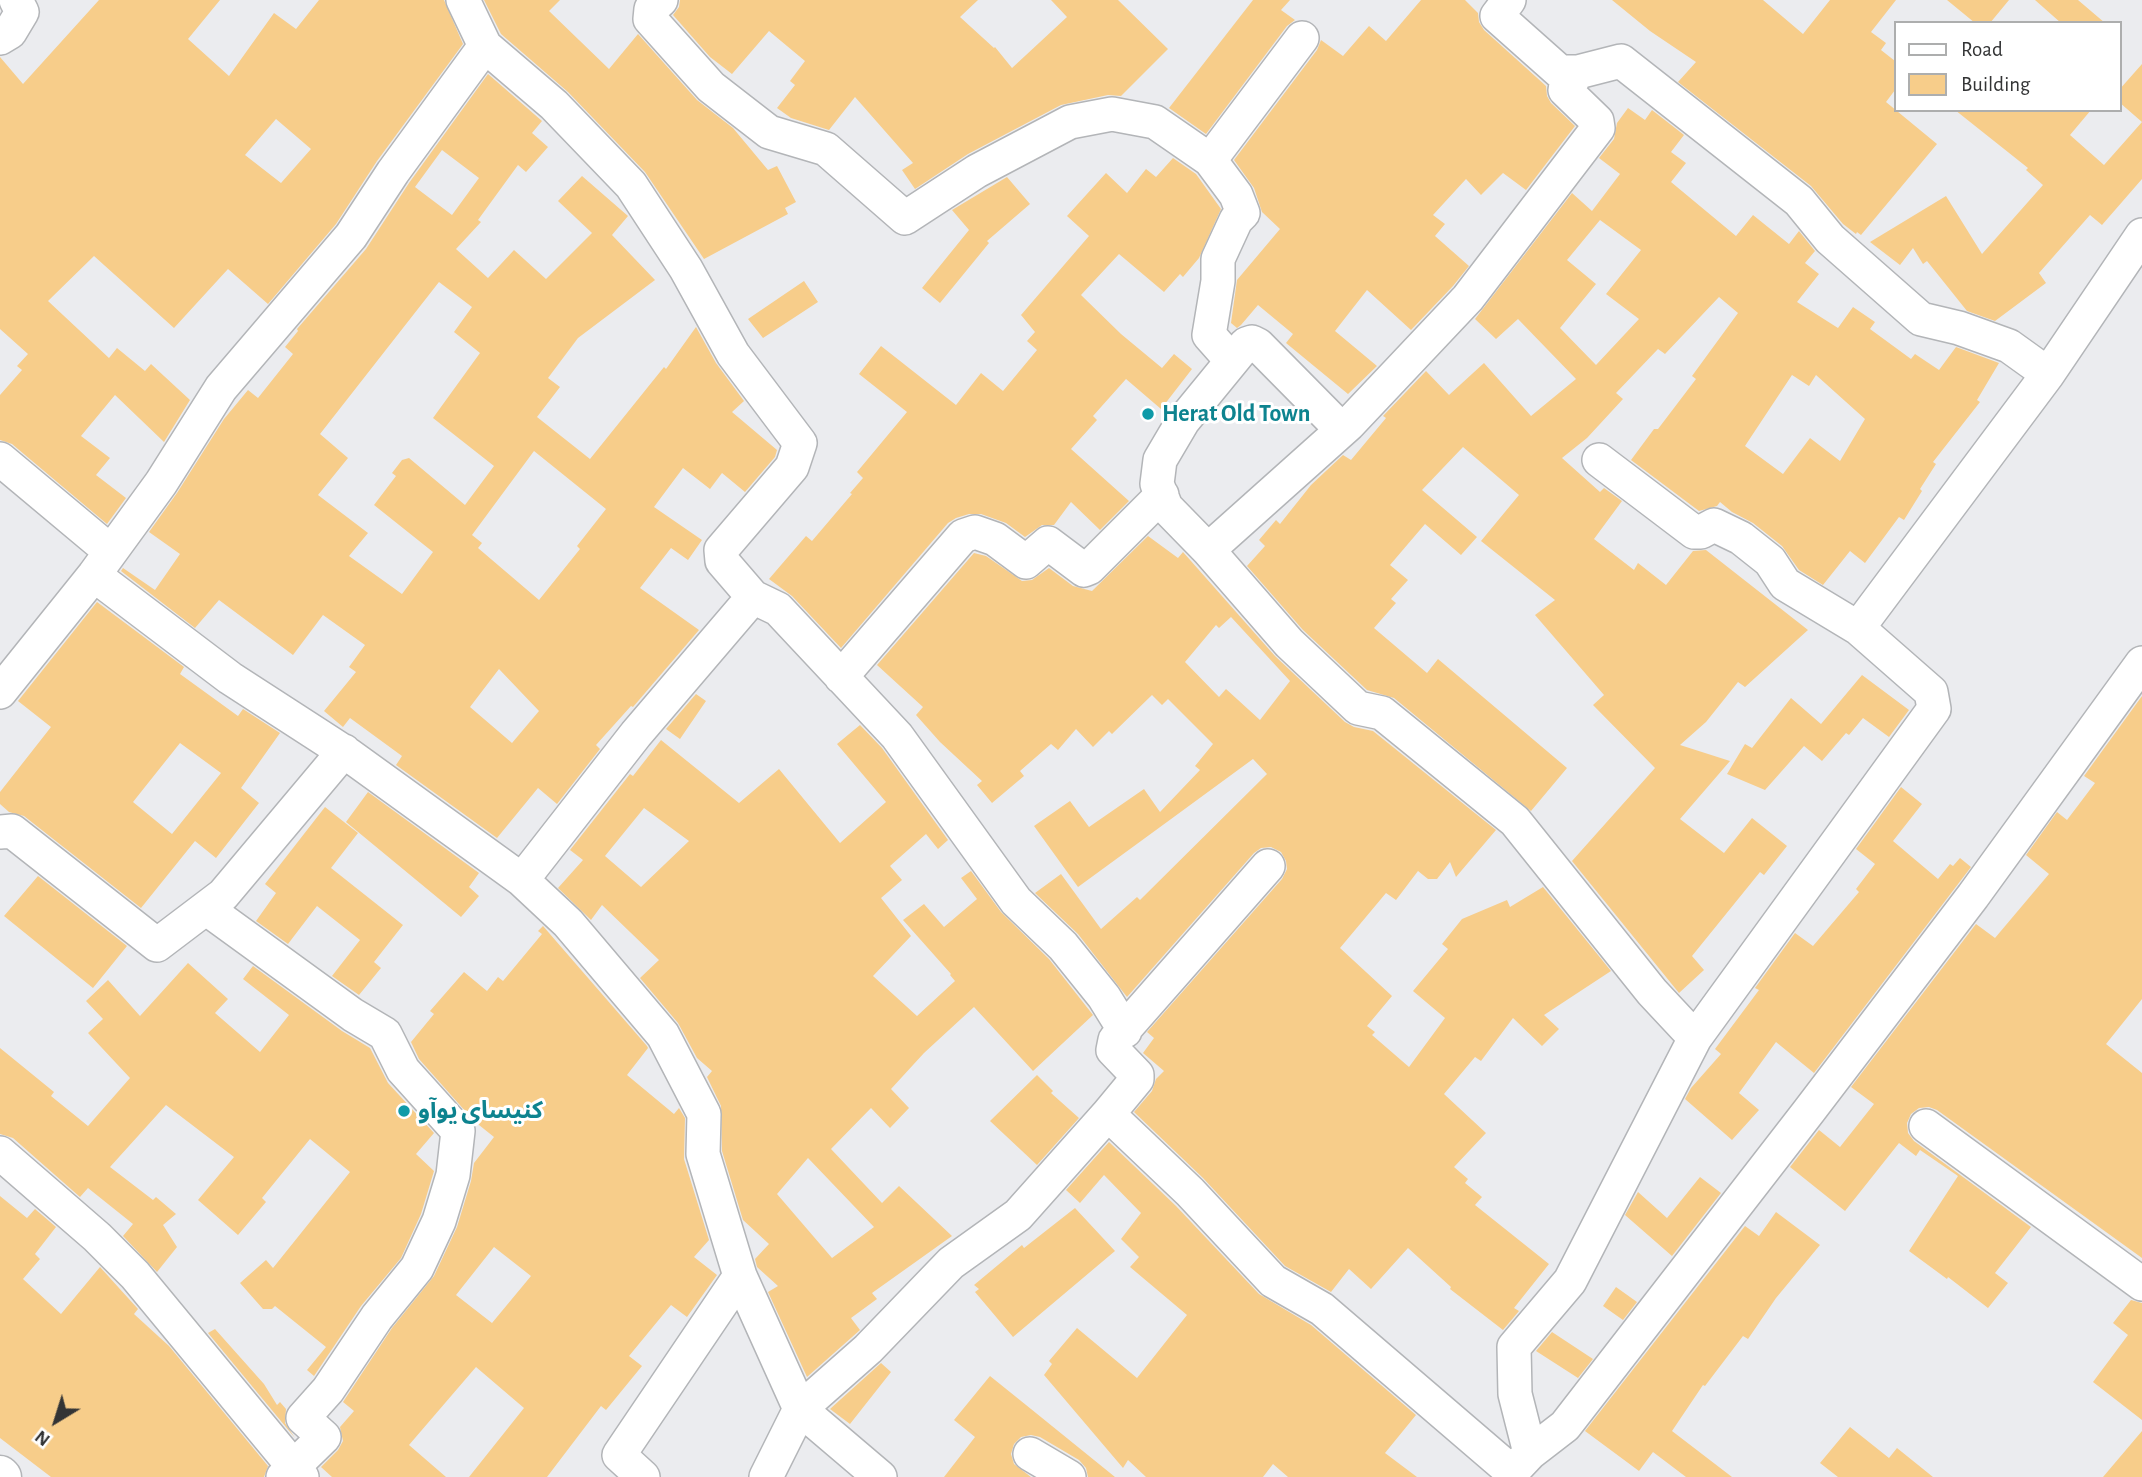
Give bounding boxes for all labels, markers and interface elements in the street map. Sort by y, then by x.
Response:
legend [1894,21,2121,112]
text: Road [1961,39,2003,60]
text: Building [1961,74,2030,95]
place label: Herat Old Town [1162,400,1311,428]
marker: Herat Old Town [1140,406,1156,422]
place label: کنیسای یوآو [418,1097,543,1125]
marker: کنیسای یوآو [396,1103,412,1119]
north arrow [21,1386,91,1456]
text: N [32,1426,54,1449]

